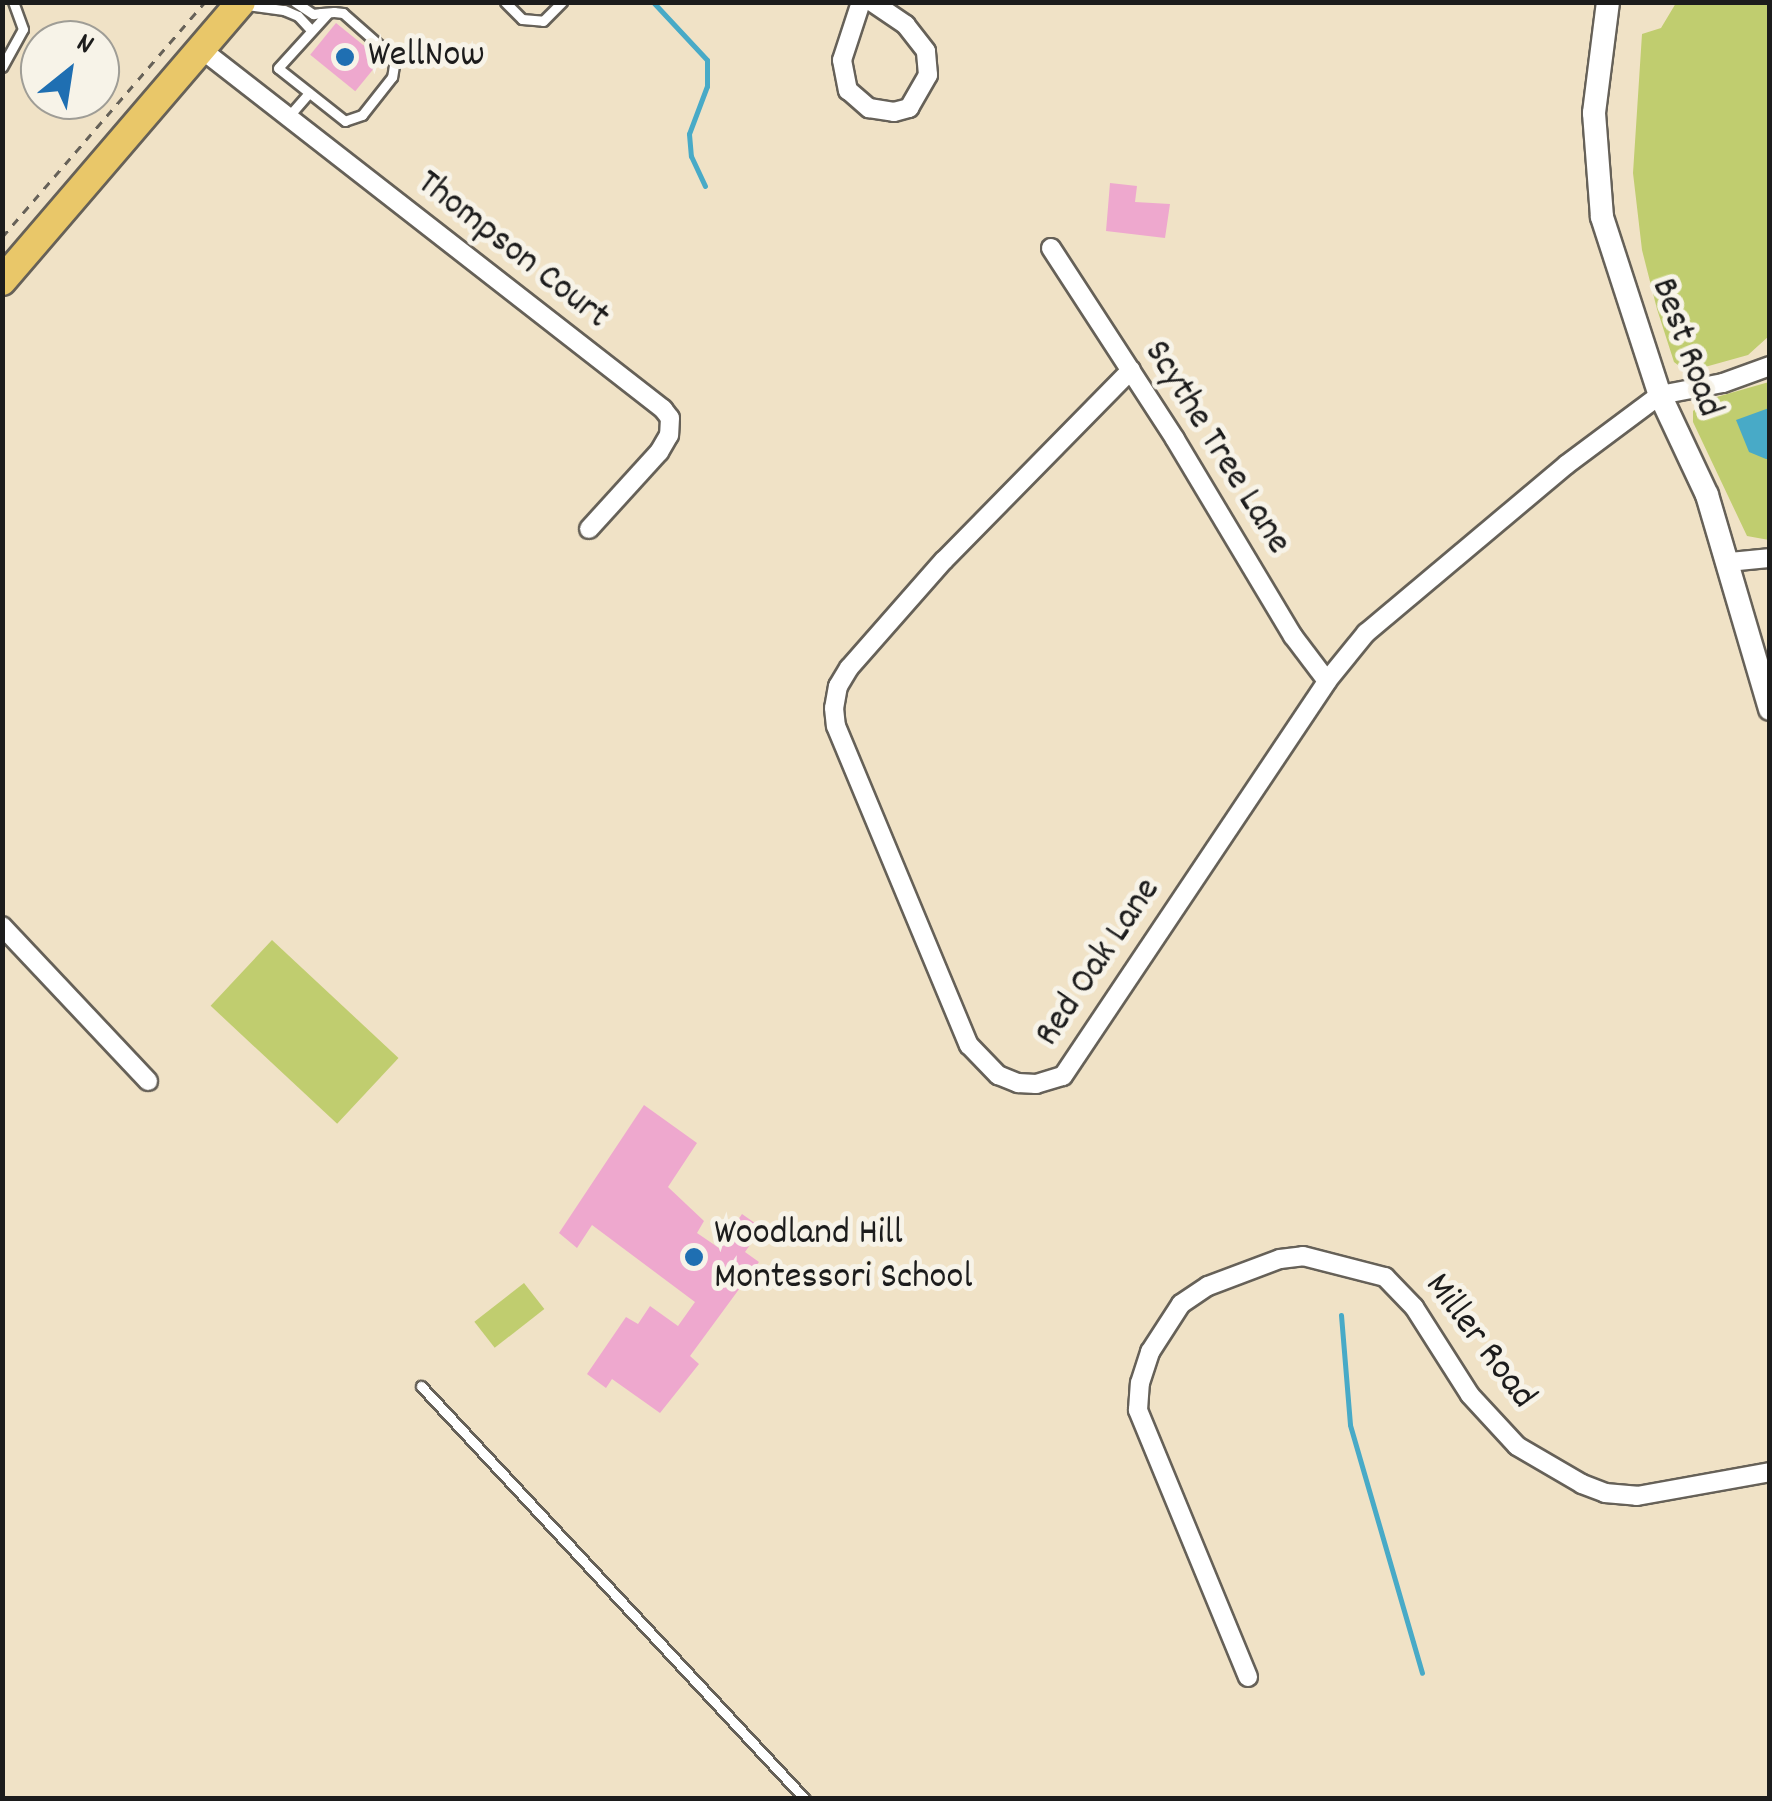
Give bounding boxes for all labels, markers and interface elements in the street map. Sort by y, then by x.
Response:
north arrow [20,20,120,120]
text: N [68,25,100,67]
place label: WellNow [368,34,485,80]
marker: WellNow [332,44,358,70]
street label: Thompson Court [406,161,618,341]
street label: Best Road [1639,272,1731,424]
street label: Scythe Tree Lane [1132,333,1300,563]
street label: Red Oak Lane [1026,870,1172,1056]
place label: Woodland Hill Montessori School [714,1212,972,1302]
marker: Woodland Hill Montessori School [683,1246,705,1268]
street label: Miller Road [1413,1265,1545,1419]

